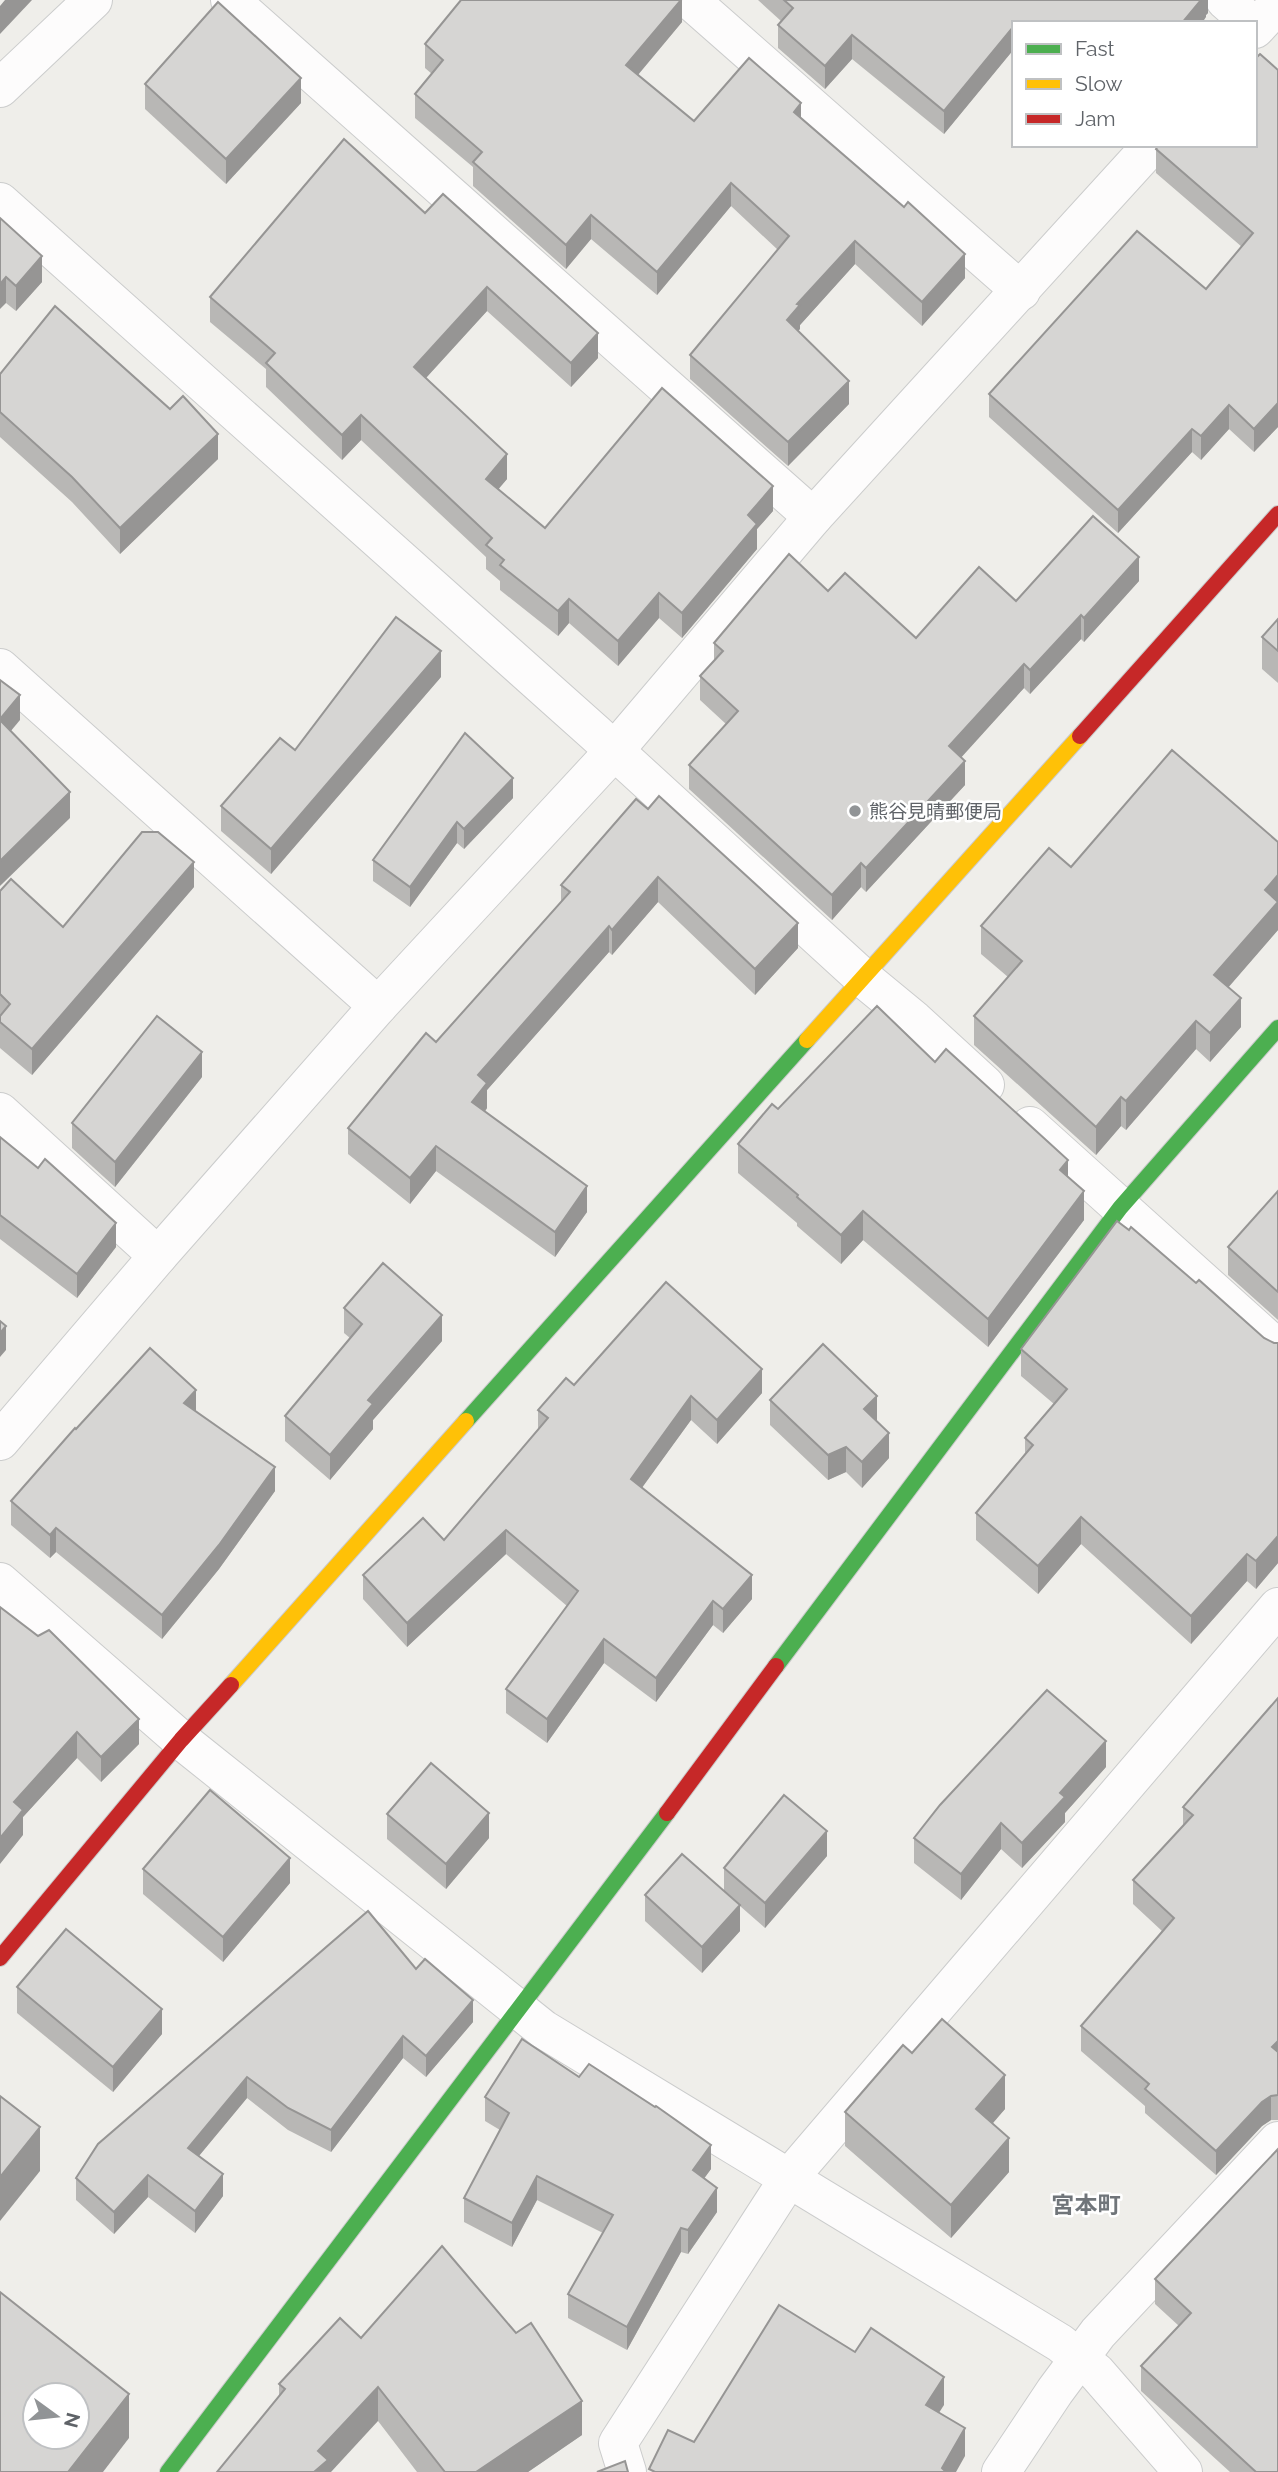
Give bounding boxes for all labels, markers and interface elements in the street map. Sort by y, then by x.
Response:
legend [1012,21,1257,147]
text: Fast [1075,36,1115,61]
text: Slow [1075,71,1123,96]
text: Jam [1075,106,1116,131]
place label: 熊谷見晴郵便局 [869,800,1002,822]
marker: 熊谷見晴郵便局 [847,803,863,819]
district label: 宮本町 [1052,2191,1121,2218]
north arrow [21,2381,91,2451]
text: N [60,2411,85,2430]

